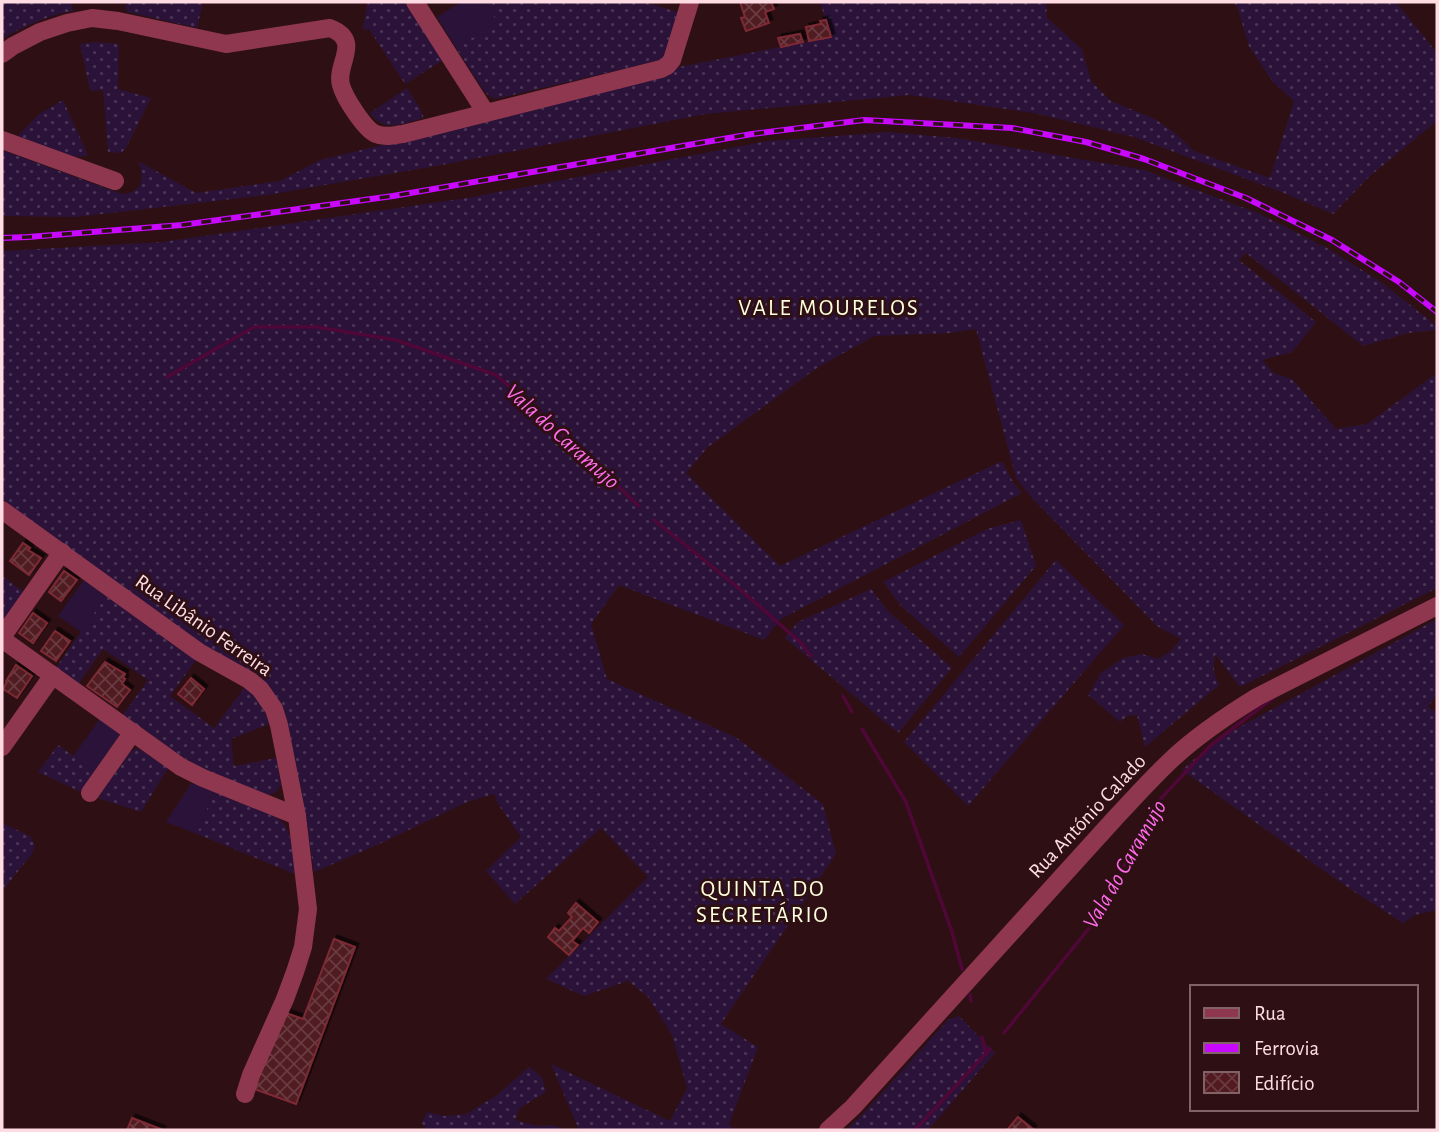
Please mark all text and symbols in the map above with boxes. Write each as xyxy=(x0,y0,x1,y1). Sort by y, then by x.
district label: VALE MOURELOS xyxy=(738,297,920,320)
water label: Vala do Caramujo xyxy=(501,380,623,494)
street label: Rua Libânio Ferreira xyxy=(132,570,276,681)
street label: Rua António Calado xyxy=(1025,750,1150,882)
water label: Vala do Caramujo xyxy=(1079,797,1171,933)
district label: QUINTA DO SECRETÁRIO xyxy=(696,878,830,927)
legend xyxy=(1190,985,1418,1111)
text: Rua xyxy=(1254,1003,1286,1024)
text: Ferrovia xyxy=(1254,1038,1320,1059)
text: Edifício xyxy=(1254,1073,1314,1094)

